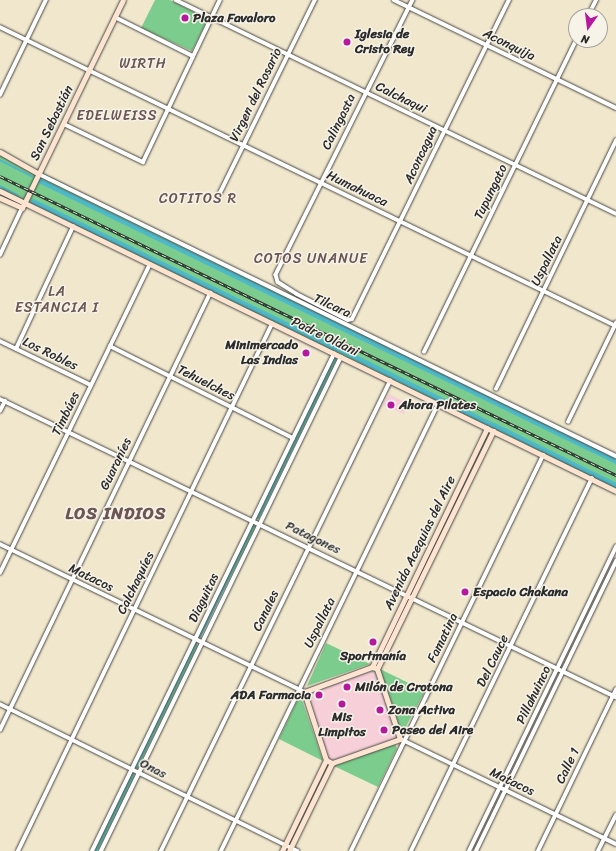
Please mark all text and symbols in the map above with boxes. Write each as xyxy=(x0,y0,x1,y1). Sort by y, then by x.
north arrow xyxy=(568,8,608,48)
place label: Plaza Favaloro xyxy=(193,10,275,26)
marker: Plaza Favaloro xyxy=(180,13,190,23)
street label: Aconquija xyxy=(480,26,538,64)
place label: Iglesia de Cristo Rey xyxy=(355,27,415,58)
text: N xyxy=(579,29,591,49)
marker: Iglesia de Cristo Rey xyxy=(342,37,352,47)
street label: Virgen del Rosario xyxy=(226,45,286,145)
district label: WIRTH xyxy=(120,56,166,72)
street label: Calchaqui xyxy=(373,79,429,117)
street label: San Sebastián xyxy=(27,83,77,163)
street label: Calingasta xyxy=(319,92,359,152)
district label: EDELWEISS xyxy=(76,108,158,124)
street label: Aconcagua xyxy=(401,124,441,186)
street label: Tupungato xyxy=(471,162,511,222)
street label: Humahuaca xyxy=(324,168,390,210)
district label: COTITOS R xyxy=(160,191,236,207)
street label: Uspallata xyxy=(528,233,566,289)
district label: COTOS UNANUE xyxy=(255,251,367,267)
district label: LA ESTANCIA I xyxy=(16,284,98,316)
street label: Tilcara xyxy=(311,291,353,321)
street label: Padre Oldani xyxy=(289,314,361,360)
street label: Los Robles xyxy=(20,334,80,374)
place label: Minimercado Las Indias xyxy=(225,338,298,369)
marker: Minimercado Las Indias xyxy=(301,348,311,358)
street label: Tehuelches xyxy=(175,362,237,404)
street label: Timbúes xyxy=(49,390,83,438)
place label: Ahora Pilates xyxy=(399,397,475,413)
marker: Ahora Pilates xyxy=(386,400,396,410)
street label: Guaraníes xyxy=(97,435,135,493)
street label: Avenida Acequias del Aire xyxy=(381,473,459,613)
district label: LOS INDIOS xyxy=(67,504,165,524)
street label: Patagones xyxy=(283,518,343,558)
street label: Calchaquíes xyxy=(114,549,158,617)
street label: Matacos xyxy=(66,561,116,595)
street label: Diaguitas xyxy=(185,571,223,625)
place label: Espacio Chakana xyxy=(473,584,568,600)
marker: Espacio Chakana xyxy=(460,587,470,597)
street label: Canales xyxy=(249,588,283,634)
street label: Uspallata xyxy=(301,595,339,651)
street label: Famatina xyxy=(424,611,462,665)
street label: Del Cauce xyxy=(474,632,512,690)
marker: Sportmanía xyxy=(368,637,378,647)
place label: Sportmanía xyxy=(340,648,406,664)
street label: Pillahuinco xyxy=(513,663,555,727)
place label: Milón de Crotona xyxy=(355,679,453,695)
marker: Milón de Crotona xyxy=(342,682,352,692)
place label: ADA Farmacia xyxy=(231,687,311,703)
marker: ADA Farmacia xyxy=(314,690,324,700)
marker: Mis Limpitos xyxy=(337,699,347,709)
place label: Zona Activa xyxy=(388,702,455,718)
marker: Zona Activa xyxy=(375,705,385,715)
place label: Mis Limpitos xyxy=(318,710,366,741)
place label: Paseo del Aire xyxy=(392,722,474,738)
marker: Paseo del Aire xyxy=(379,725,389,735)
street label: Calle 1 xyxy=(553,746,583,786)
street label: Onas xyxy=(137,756,169,782)
street label: Matacos xyxy=(487,765,537,799)

